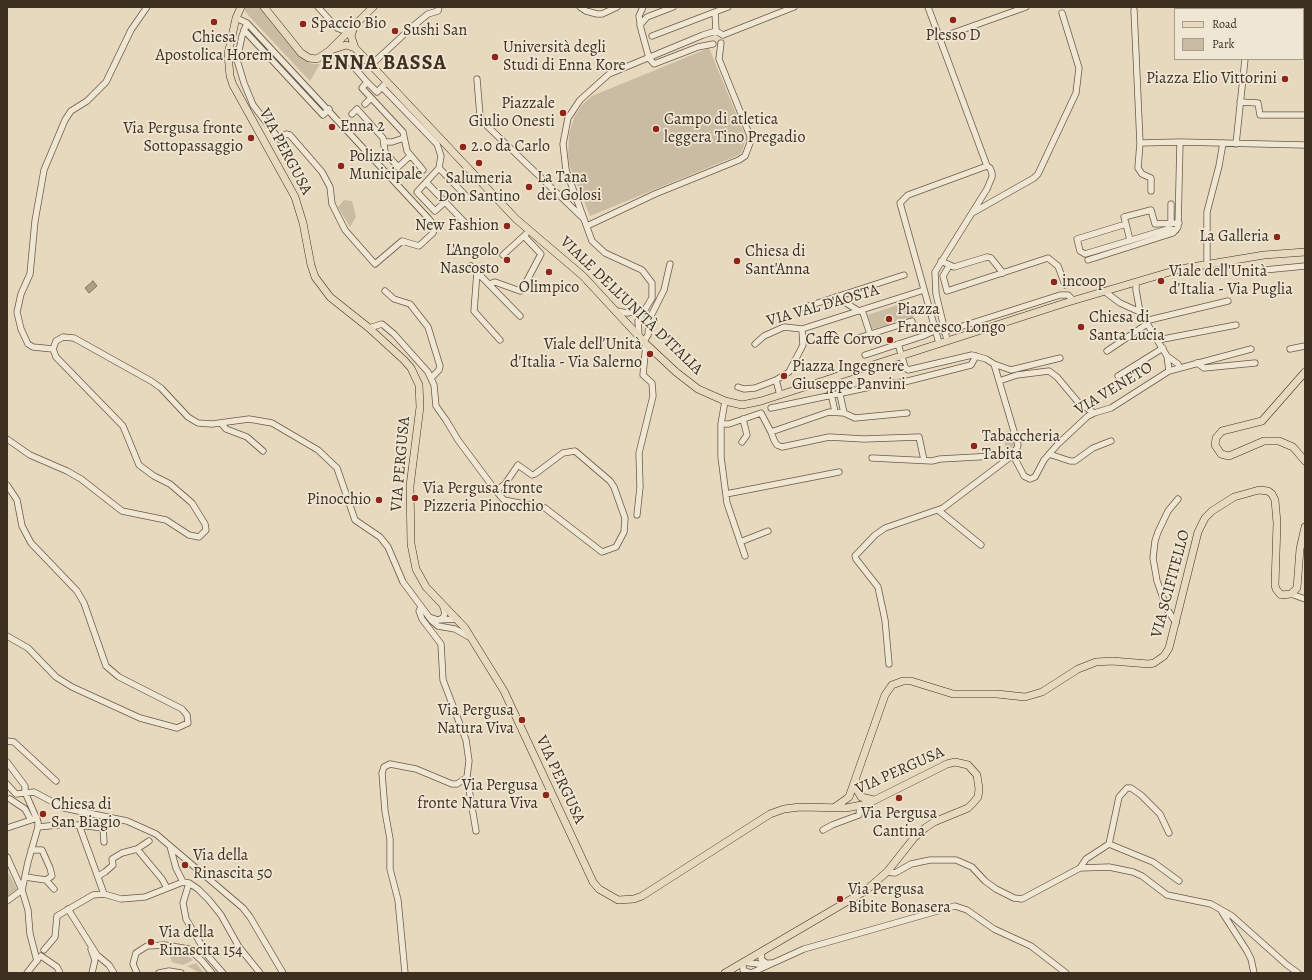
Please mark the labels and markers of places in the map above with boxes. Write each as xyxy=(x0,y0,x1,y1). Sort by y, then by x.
place label: Spaccio Bio xyxy=(311,14,386,34)
marker: Plesso D xyxy=(948,15,958,25)
marker: Chiesa Apostolica Horem xyxy=(209,17,219,27)
marker: Spaccio Bio xyxy=(298,19,308,29)
place label: Sushi San xyxy=(403,21,467,41)
marker: Sushi San xyxy=(390,26,400,36)
place label: Plesso D xyxy=(925,26,981,46)
place label: Chiesa Apostolica Horem xyxy=(156,28,272,66)
place label: Università degli Studi di Enna Kore xyxy=(503,38,626,76)
marker: Università degli Studi di Enna Kore xyxy=(490,52,500,62)
place label: Piazza Elio Vittorini xyxy=(1146,69,1277,89)
marker: Piazza Elio Vittorini xyxy=(1280,74,1290,84)
place label: Piazzale Giulio Onesti xyxy=(469,94,555,132)
marker: Piazzale Giulio Onesti xyxy=(558,108,568,118)
place label: Campo di atletica leggera Tino Pregadio xyxy=(664,110,805,148)
place label: Enna 2 xyxy=(340,117,385,137)
place label: Via Pergusa fronte Sottopassaggio xyxy=(123,119,243,157)
marker: Enna 2 xyxy=(327,122,337,132)
marker: Campo di atletica leggera Tino Pregadio xyxy=(651,124,661,134)
marker: Via Pergusa fronte Sottopassaggio xyxy=(246,133,256,143)
place label: 2.0 da Carlo xyxy=(471,137,550,157)
marker: 2.0 da Carlo xyxy=(458,142,468,152)
place label: Polizia Municipale xyxy=(349,147,422,185)
marker: Salumeria Don Santino xyxy=(474,158,484,168)
marker: Polizia Municipale xyxy=(336,161,346,171)
place label: La Tana dei Golosi xyxy=(537,168,602,206)
place label: Salumeria Don Santino xyxy=(438,169,520,207)
marker: La Tana dei Golosi xyxy=(524,182,534,192)
place label: New Fashion xyxy=(415,216,499,236)
marker: New Fashion xyxy=(502,221,512,231)
place label: La Galleria xyxy=(1199,227,1269,247)
marker: La Galleria xyxy=(1272,232,1282,242)
place label: L'Angolo Nascosto xyxy=(440,241,499,279)
place label: Chiesa di Sant'Anna xyxy=(745,242,810,280)
marker: L'Angolo Nascosto xyxy=(502,255,512,265)
marker: Chiesa di Sant'Anna xyxy=(732,256,742,266)
place label: Viale dell'Unità d'Italia - Via Puglia xyxy=(1169,262,1293,300)
marker: Olimpico xyxy=(544,267,554,277)
place label: incoop xyxy=(1062,272,1106,292)
marker: Viale dell'Unità d'Italia - Via Puglia xyxy=(1156,276,1166,286)
marker: incoop xyxy=(1049,277,1059,287)
place label: Olimpico xyxy=(519,278,579,298)
place label: Piazza Francesco Longo xyxy=(897,300,1006,338)
place label: Chiesa di Santa Lucia xyxy=(1089,308,1165,346)
marker: Piazza Francesco Longo xyxy=(884,314,894,324)
marker: Chiesa di Santa Lucia xyxy=(1076,322,1086,332)
place label: Caffè Corvo xyxy=(806,330,882,350)
place label: Viale dell'Unità d'Italia - Via Salerno xyxy=(510,335,642,373)
marker: Caffè Corvo xyxy=(885,335,895,345)
marker: Viale dell'Unità d'Italia - Via Salerno xyxy=(645,349,655,359)
place label: Piazza Ingegnere Giuseppe Panvini xyxy=(792,357,906,395)
marker: Piazza Ingegnere Giuseppe Panvini xyxy=(779,371,789,381)
place label: Tabaccheria Tabita xyxy=(982,427,1060,465)
marker: Tabaccheria Tabita xyxy=(969,441,979,451)
place label: Via Pergusa fronte Pizzeria Pinocchio xyxy=(423,479,544,517)
place label: Pinocchio xyxy=(307,490,371,510)
marker: Via Pergusa fronte Pizzeria Pinocchio xyxy=(410,493,420,503)
marker: Pinocchio xyxy=(374,495,384,505)
place label: Via Pergusa Natura Viva xyxy=(437,701,514,739)
marker: Via Pergusa Natura Viva xyxy=(517,715,527,725)
place label: Via Pergusa fronte Natura Viva xyxy=(417,776,538,814)
marker: Via Pergusa fronte Natura Viva xyxy=(541,790,551,800)
marker: Via Pergusa Cantina xyxy=(894,793,904,803)
place label: Chiesa di San Biagio xyxy=(51,795,120,833)
place label: Via Pergusa Cantina xyxy=(861,804,937,842)
marker: Chiesa di San Biagio xyxy=(38,809,48,819)
place label: Via della Rinascita 50 xyxy=(193,846,272,884)
marker: Via della Rinascita 50 xyxy=(180,860,190,870)
place label: Via Pergusa Bibite Bonasera xyxy=(848,880,951,918)
marker: Via Pergusa Bibite Bonasera xyxy=(835,894,845,904)
place label: Via della Rinascita 154 xyxy=(159,923,243,961)
marker: Via della Rinascita 154 xyxy=(146,937,156,947)

